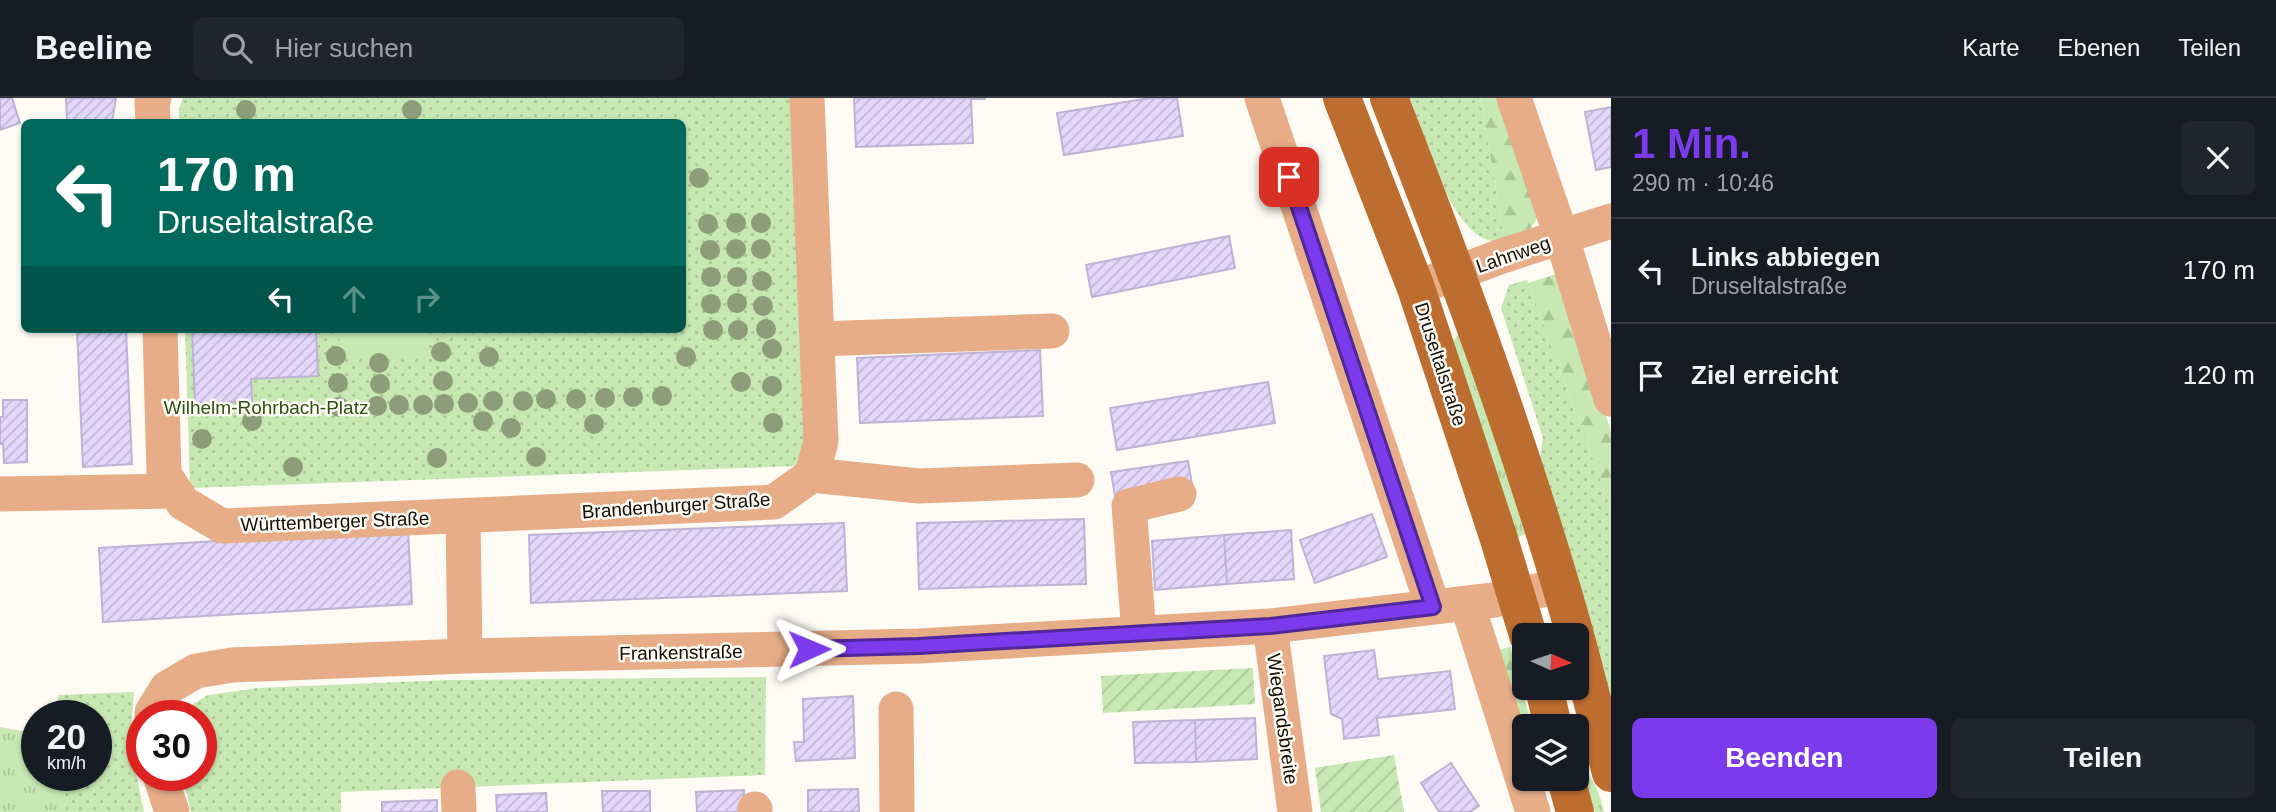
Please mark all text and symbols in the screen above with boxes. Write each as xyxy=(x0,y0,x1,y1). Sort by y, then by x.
search box xyxy=(194,17,684,80)
text: Beeline xyxy=(35,29,152,66)
icon: search xyxy=(218,29,256,67)
text: Hier suchen xyxy=(274,33,413,63)
text: Karte xyxy=(1962,34,2020,61)
text: Ebenen xyxy=(2058,34,2140,61)
text: Teilen xyxy=(2178,34,2241,61)
text: 1 Min. xyxy=(1632,120,1751,167)
button: close xyxy=(2181,121,2255,195)
icon: left xyxy=(42,147,133,238)
text: 170 m xyxy=(157,147,296,201)
pin xyxy=(1259,147,1319,207)
icon: arrive xyxy=(1270,158,1308,196)
text: 290 m · 10:46 xyxy=(1632,170,1774,196)
text: Druseltalstraße xyxy=(157,204,374,240)
street label: Lahnweg xyxy=(1473,232,1553,277)
text: Links abbiegen xyxy=(1691,242,1880,272)
icon: left xyxy=(1632,252,1670,290)
text: 170 m xyxy=(2183,255,2255,285)
text: Druseltalstraße xyxy=(1691,273,1847,299)
icon: left xyxy=(262,280,300,318)
icon: ahead xyxy=(335,280,373,318)
icon: right xyxy=(408,280,446,318)
street label: Druseltalstraße xyxy=(1411,300,1470,429)
icon: arrive xyxy=(1632,357,1670,395)
text: Ziel erreicht xyxy=(1691,360,1838,390)
text: 120 m xyxy=(2183,360,2255,390)
park label: Wilhelm-Rohrbach-Platz xyxy=(164,397,368,418)
street label: Brandenburger Straße xyxy=(581,488,771,523)
street label: Württemberger Straße xyxy=(240,508,430,535)
position arrow xyxy=(772,612,846,686)
north arrow xyxy=(1512,623,1589,700)
map controls xyxy=(1512,623,1589,791)
street label: Frankenstraße xyxy=(619,641,743,664)
street label: Wiegandsbreite xyxy=(1263,652,1302,786)
speed limit sign: 30 xyxy=(126,700,217,791)
button: layers xyxy=(1512,714,1589,791)
text: 20 xyxy=(47,717,86,756)
button: Beenden xyxy=(1632,718,1937,798)
button: Teilen xyxy=(1951,718,2255,798)
text: km/h xyxy=(47,753,86,773)

